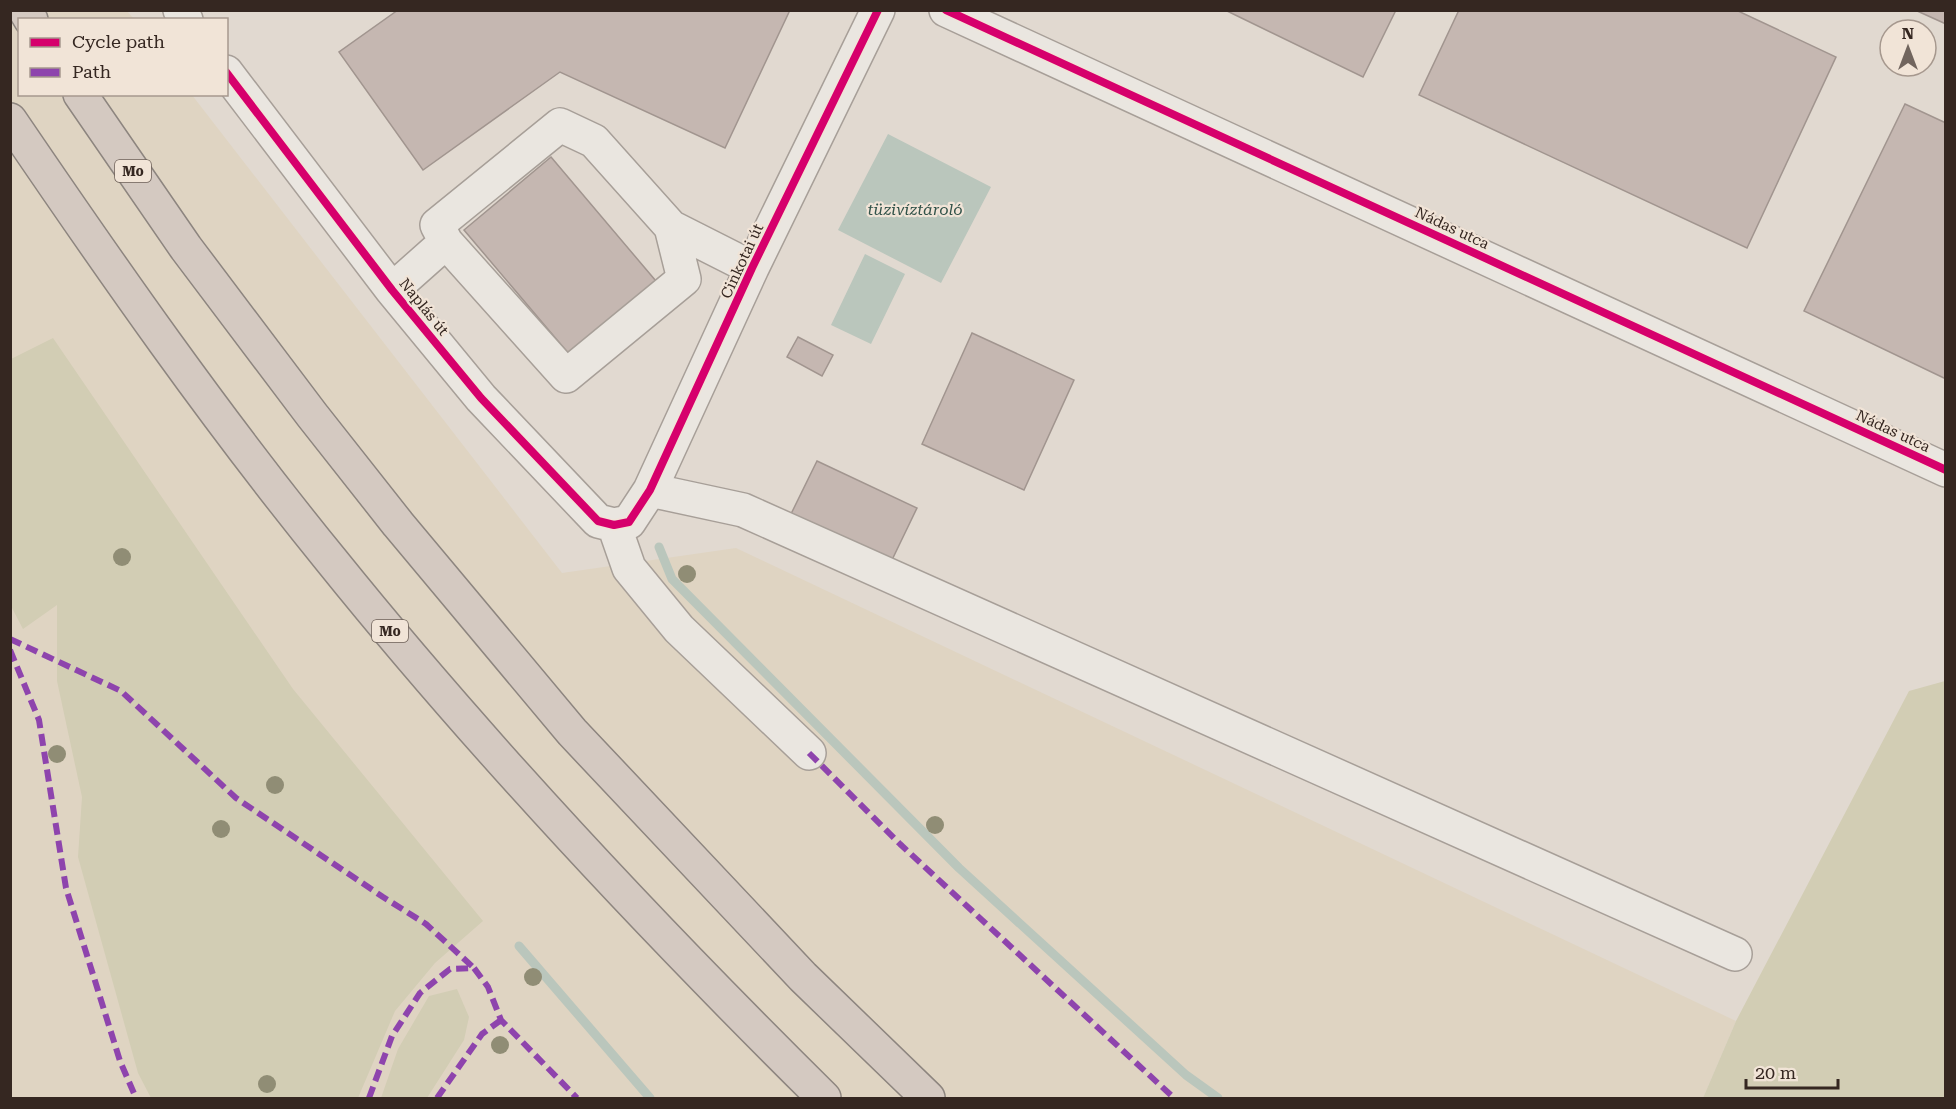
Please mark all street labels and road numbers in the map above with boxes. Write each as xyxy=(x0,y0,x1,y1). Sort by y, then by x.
road number: M0 xyxy=(115,160,151,182)
street label: Nádas utca xyxy=(1412,203,1492,253)
street label: Cinkotai út xyxy=(717,220,767,301)
street label: Naplás út xyxy=(395,275,453,340)
street label: Nádas utca xyxy=(1853,406,1933,456)
road number: M0 xyxy=(372,620,408,642)

